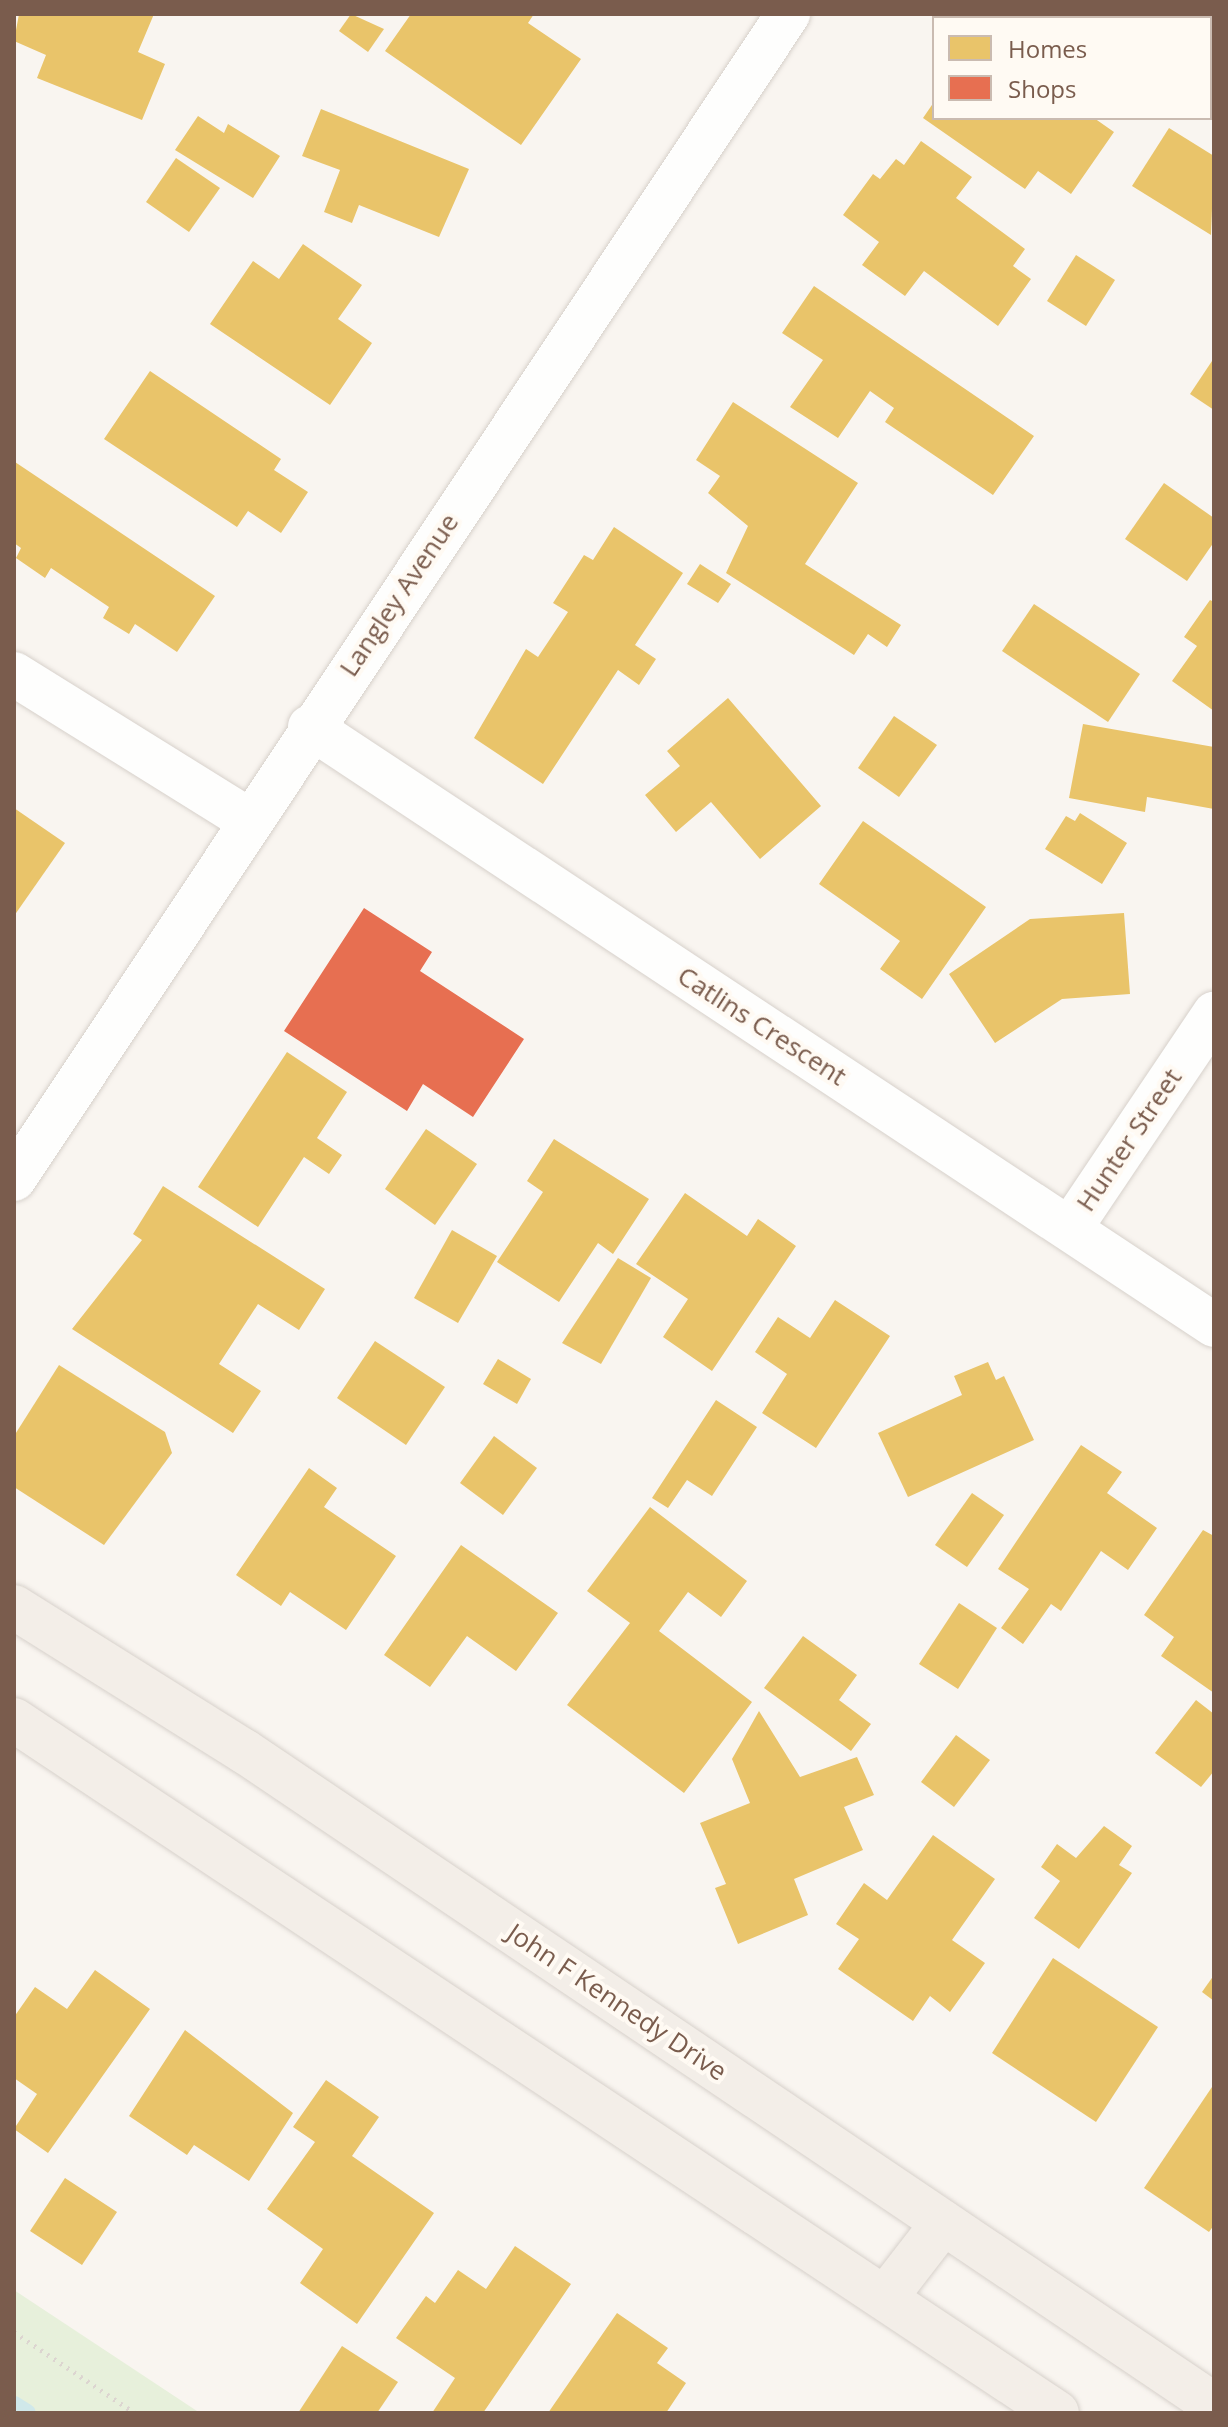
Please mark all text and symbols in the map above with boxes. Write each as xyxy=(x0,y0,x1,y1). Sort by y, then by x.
legend xyxy=(932,16,1212,120)
text: Homes xyxy=(1008,32,1087,65)
text: Shops xyxy=(1008,72,1076,105)
street label: Langley Avenue xyxy=(333,508,465,682)
street label: Catlins Crescent xyxy=(672,960,852,1092)
street label: Hunter Street xyxy=(1070,1063,1188,1217)
street label: John F Kennedy Drive xyxy=(501,1917,733,2087)

